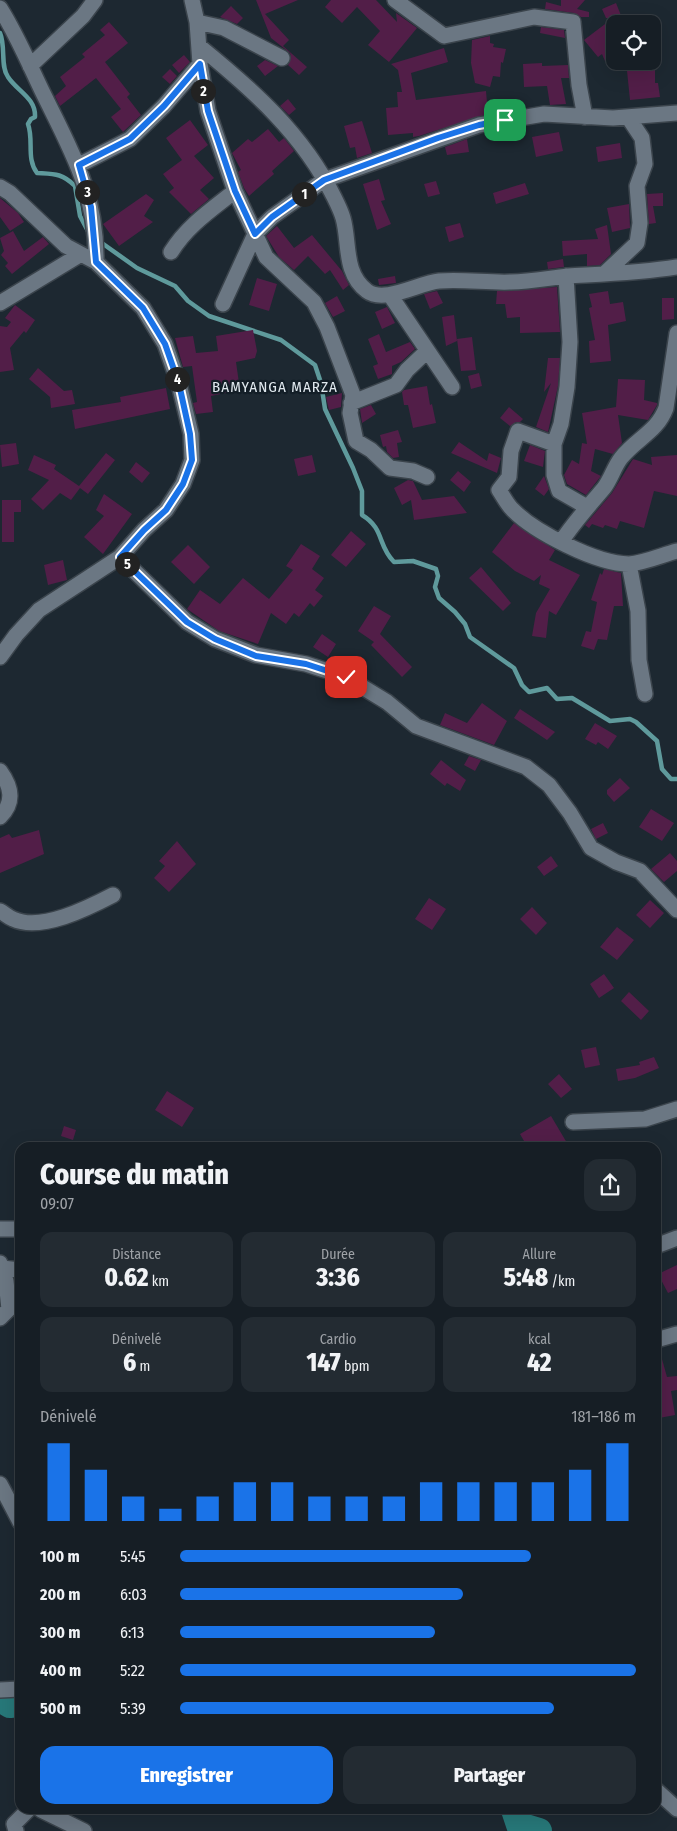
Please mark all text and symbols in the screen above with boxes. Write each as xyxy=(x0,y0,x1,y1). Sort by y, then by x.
map controls xyxy=(606,15,661,70)
button: locate xyxy=(606,15,661,70)
pin: 2 xyxy=(190,78,216,104)
text: 2 xyxy=(200,83,207,100)
pin xyxy=(484,99,526,141)
icon: arrive xyxy=(491,106,519,134)
pin: 3 xyxy=(74,180,100,204)
pin: 1 xyxy=(292,182,316,206)
text: 3 xyxy=(84,184,91,201)
text: 1 xyxy=(302,186,307,203)
pin: 4 xyxy=(164,366,190,392)
text: 4 xyxy=(174,371,181,388)
district label: BAMYANGA MARZA xyxy=(212,378,338,396)
pin: 5 xyxy=(114,552,140,576)
text: 5 xyxy=(124,556,131,573)
pin xyxy=(325,656,367,698)
icon: check xyxy=(332,663,360,691)
text: Course du matin xyxy=(40,1158,229,1191)
button: share xyxy=(584,1159,636,1211)
text: 09:07 xyxy=(40,1194,74,1213)
text: Distance xyxy=(112,1246,161,1263)
text: Durée xyxy=(321,1246,355,1263)
text: Allure xyxy=(523,1246,556,1263)
text: 0.62 xyxy=(104,1263,148,1293)
text: 3:36 xyxy=(316,1263,360,1293)
text: 5:48 xyxy=(503,1263,548,1293)
text: km xyxy=(148,1273,169,1290)
text: /km xyxy=(548,1273,575,1290)
text: Dénivelé xyxy=(112,1331,161,1348)
text: Cardio xyxy=(320,1331,356,1348)
text: kcal xyxy=(528,1331,551,1348)
text: 6 xyxy=(123,1348,136,1378)
text: 147 xyxy=(306,1348,341,1378)
text: 42 xyxy=(527,1348,552,1378)
text: m xyxy=(136,1358,150,1375)
text: bpm xyxy=(341,1358,370,1375)
text: Dénivelé xyxy=(40,1407,97,1426)
text: 181–186 m xyxy=(571,1407,636,1426)
text: 100 m xyxy=(40,1547,80,1566)
text: 5:45 xyxy=(120,1547,146,1566)
text: 200 m xyxy=(40,1585,80,1604)
text: 6:03 xyxy=(120,1585,147,1604)
text: 300 m xyxy=(40,1623,81,1642)
text: 6:13 xyxy=(120,1623,144,1642)
text: 400 m xyxy=(40,1661,81,1680)
text: 5:22 xyxy=(120,1661,145,1680)
text: 500 m xyxy=(40,1699,81,1718)
text: 5:39 xyxy=(120,1699,146,1718)
button: Enregistrer xyxy=(40,1746,333,1804)
button: Partager xyxy=(343,1746,636,1804)

